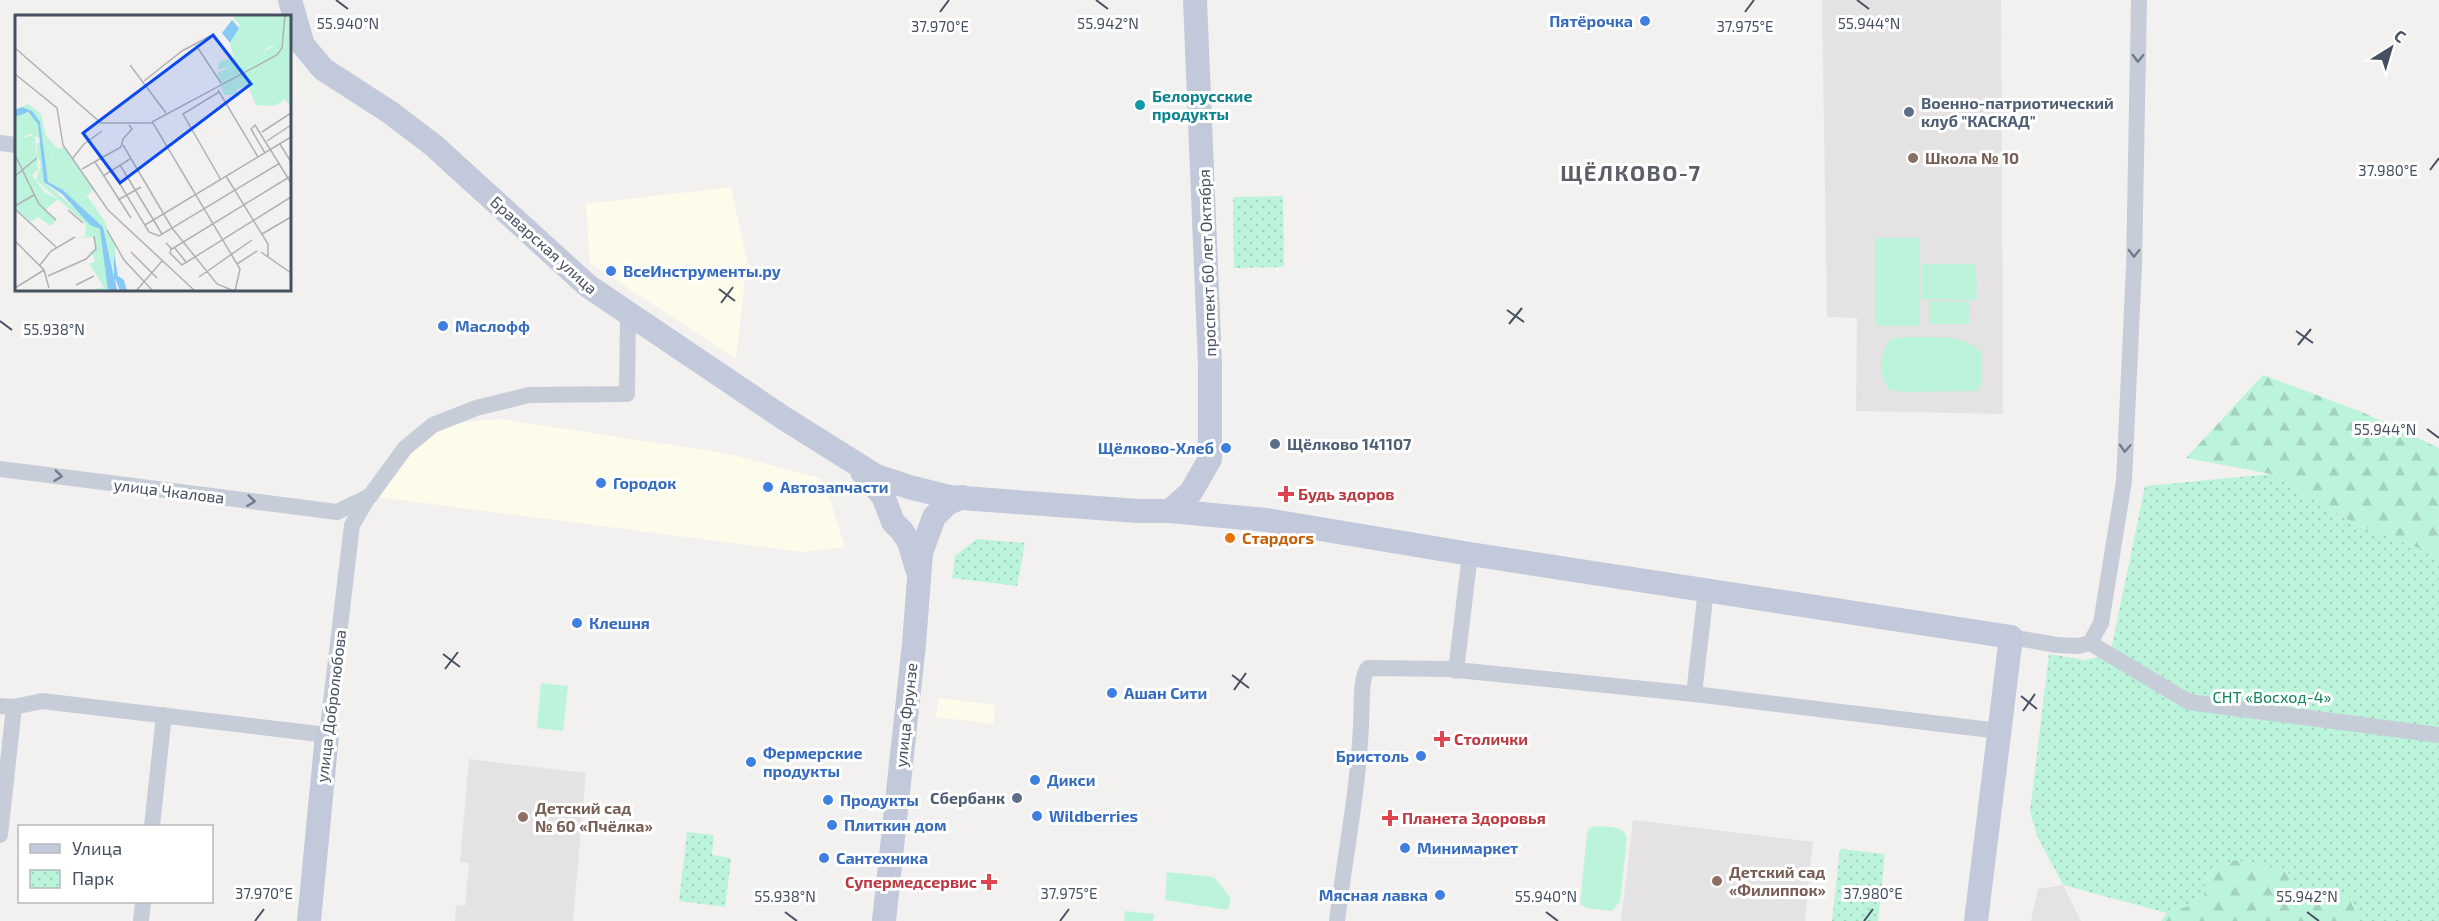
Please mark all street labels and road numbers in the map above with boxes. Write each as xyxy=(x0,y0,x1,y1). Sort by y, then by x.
street label: проспект 60 лет Октября xyxy=(1194,169,1219,357)
street label: Браварская улица xyxy=(486,192,602,298)
street label: улица Чкалова xyxy=(112,474,226,508)
street label: улица Добролюбова xyxy=(312,628,350,784)
street label: улица Фрунзе xyxy=(891,662,921,768)

